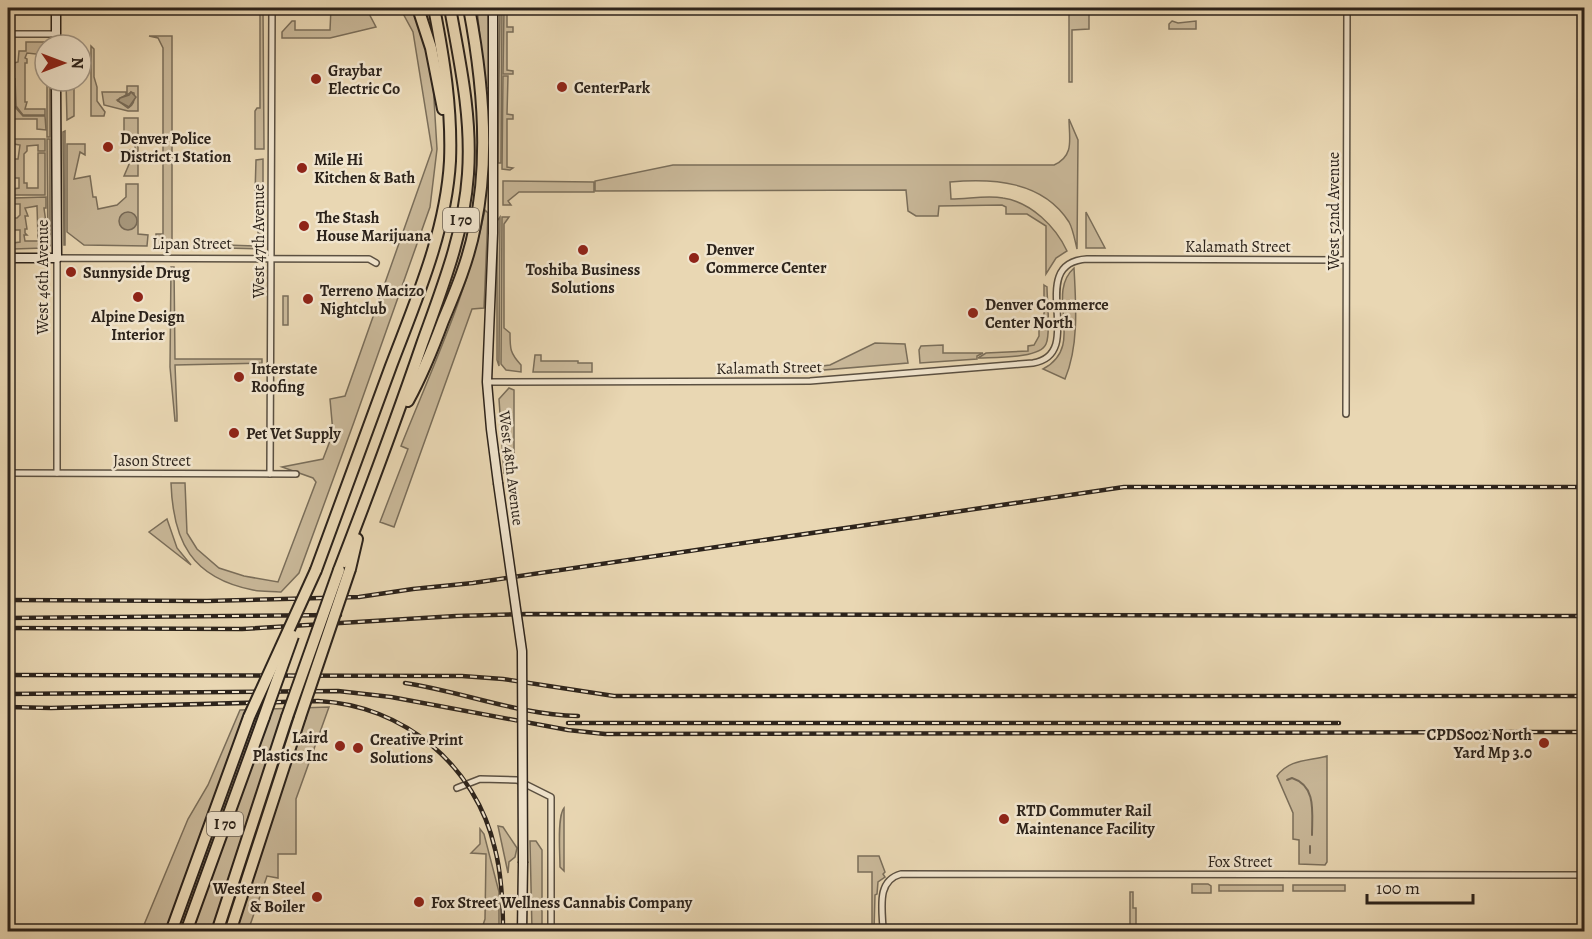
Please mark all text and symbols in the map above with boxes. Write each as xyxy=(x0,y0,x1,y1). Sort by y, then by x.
north arrow xyxy=(33,33,93,93)
text: N xyxy=(66,57,88,69)
place label: Graybar Electric Co xyxy=(328,60,400,100)
marker: Graybar Electric Co xyxy=(309,72,323,86)
place label: CenterPark xyxy=(574,77,651,99)
marker: CenterPark xyxy=(555,80,569,94)
place label: Denver Police District 1 Station xyxy=(120,128,231,168)
marker: Denver Police District 1 Station xyxy=(101,140,115,154)
place label: Mile Hi Kitchen & Bath xyxy=(314,149,415,189)
street label: West 52nd Avenue xyxy=(1323,152,1345,271)
marker: Mile Hi Kitchen & Bath xyxy=(295,161,309,175)
street label: West 47th Avenue xyxy=(248,184,270,299)
place label: The Stash House Marijuana xyxy=(316,207,431,247)
road number: I 70 xyxy=(443,208,479,232)
street label: West 46th Avenue xyxy=(32,219,54,336)
marker: The Stash House Marijuana xyxy=(297,219,311,233)
street label: Lipan Street xyxy=(152,233,232,255)
street label: Kalamath Street xyxy=(1185,236,1291,258)
place label: Denver Commerce Center xyxy=(706,239,827,279)
marker: Toshiba Business Solutions xyxy=(576,243,590,257)
marker: Denver Commerce Center xyxy=(687,251,701,265)
place label: Toshiba Business Solutions xyxy=(526,259,640,299)
place label: Sunnyside Drug xyxy=(83,262,191,284)
marker: Sunnyside Drug xyxy=(64,265,78,279)
place label: Terreno Macizo Nightclub xyxy=(320,280,424,320)
marker: Alpine Design Interior xyxy=(131,290,145,304)
marker: Terreno Macizo Nightclub xyxy=(301,292,315,306)
place label: Denver Commerce Center North xyxy=(985,294,1109,334)
place label: Alpine Design Interior xyxy=(90,306,185,346)
marker: Denver Commerce Center North xyxy=(966,306,980,320)
street label: Kalamath Street xyxy=(716,356,822,380)
place label: Interstate Roofing xyxy=(251,358,317,398)
marker: Interstate Roofing xyxy=(232,370,246,384)
street label: West 48th Avenue xyxy=(493,409,529,527)
place label: Pet Vet Supply xyxy=(246,423,341,445)
marker: Pet Vet Supply xyxy=(227,426,241,440)
street label: Jason Street xyxy=(113,450,191,472)
place label: CPDS002 North Yard Mp 3.0 xyxy=(1426,724,1532,764)
place label: Laird Plastics Inc xyxy=(252,727,328,767)
place label: Creative Print Solutions xyxy=(370,729,464,769)
marker: CPDS002 North Yard Mp 3.0 xyxy=(1537,736,1551,750)
marker: Laird Plastics Inc xyxy=(333,739,347,753)
marker: Creative Print Solutions xyxy=(351,741,365,755)
place label: RTD Commuter Rail Maintenance Facility xyxy=(1016,800,1155,840)
road number: I 70 xyxy=(207,812,243,836)
marker: RTD Commuter Rail Maintenance Facility xyxy=(997,812,1011,826)
street label: Fox Street xyxy=(1207,851,1273,873)
scale bar xyxy=(1367,867,1474,905)
text: 100 m xyxy=(1376,876,1420,900)
place label: Western Steel & Boiler xyxy=(212,878,306,918)
marker: Western Steel & Boiler xyxy=(310,890,324,904)
place label: Fox Street Wellness Cannabis Company xyxy=(431,892,693,914)
marker: Fox Street Wellness Cannabis Company xyxy=(412,895,426,909)

